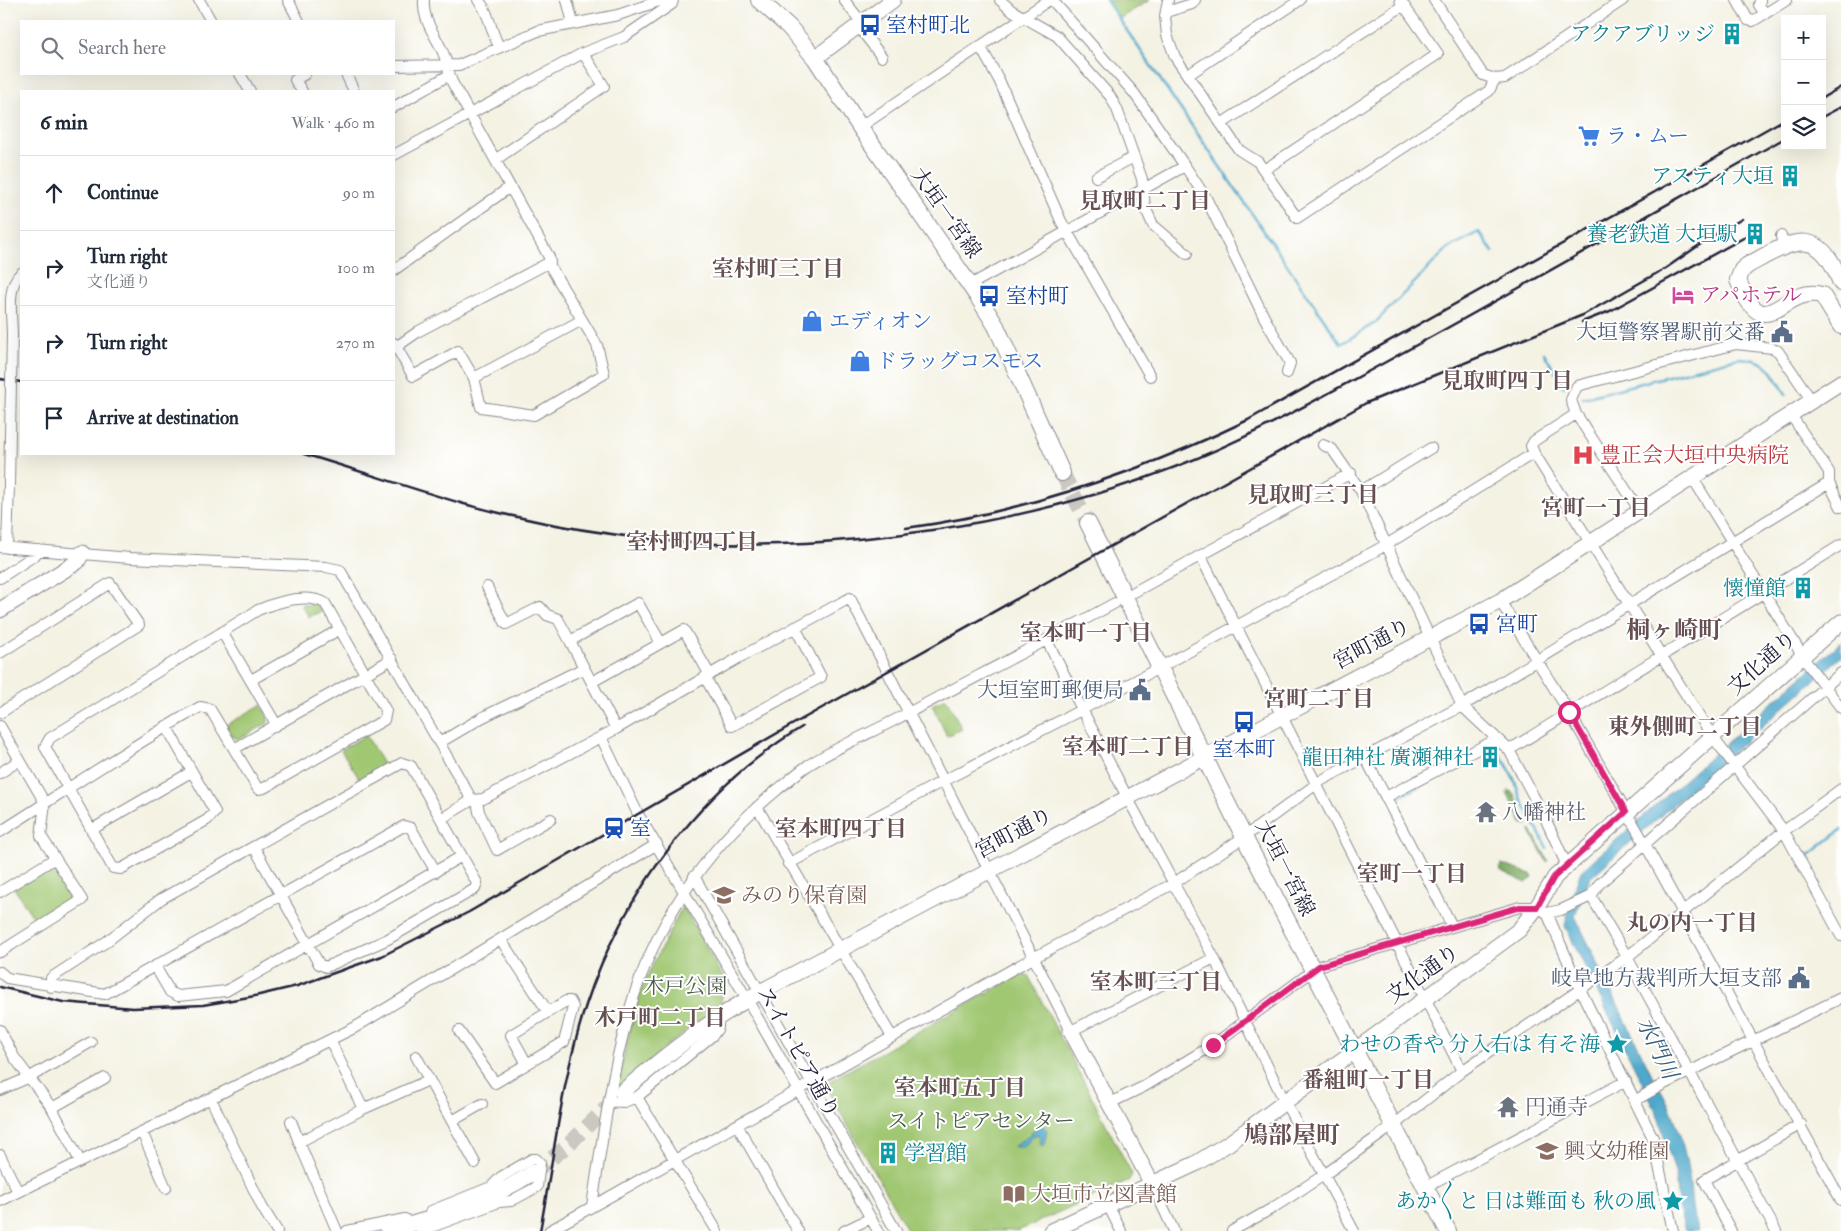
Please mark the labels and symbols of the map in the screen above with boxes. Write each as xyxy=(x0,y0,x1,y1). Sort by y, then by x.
bus stop icon: 室村町北 xyxy=(857,12,883,38)
place label: 室村町北 xyxy=(886,12,970,39)
place label: アクアブリッジ xyxy=(1570,21,1715,48)
building icon: アクアブリッジ xyxy=(1719,21,1745,47)
supermarket icon: ラ・ムー xyxy=(1576,123,1602,149)
place label: ラ・ムー xyxy=(1606,123,1689,150)
street label: 大垣一宮線 xyxy=(905,162,987,264)
place label: アスティ大垣 xyxy=(1651,163,1774,190)
building icon: アスティ大垣 xyxy=(1777,163,1803,189)
district label: 見取町二丁目 xyxy=(1079,187,1211,215)
place label: 養老鉄道 大垣駅 xyxy=(1587,221,1738,248)
building icon: 養老鉄道 大垣駅 xyxy=(1742,221,1768,247)
district label: 室村町三丁目 xyxy=(712,255,844,283)
hotel icon: アパホテル xyxy=(1670,282,1696,308)
place label: アパホテル xyxy=(1700,282,1802,309)
bus stop icon: 室村町 xyxy=(976,283,1002,309)
place label: 室村町 xyxy=(1006,283,1069,310)
shop icon: エディオン xyxy=(799,308,825,334)
place label: エディオン xyxy=(829,308,932,335)
place label: 大垣警察署駅前交番 xyxy=(1576,319,1765,346)
public building icon: 大垣警察署駅前交番 xyxy=(1769,319,1795,345)
shop icon: ドラッグコスモス xyxy=(847,348,873,374)
place label: ドラッグコスモス xyxy=(876,348,1043,375)
district label: 見取町四丁目 xyxy=(1441,367,1573,395)
hospital icon: 豊正会大垣中央病院 xyxy=(1570,442,1596,468)
place label: 豊正会大垣中央病院 xyxy=(1600,442,1789,469)
district label: 見取町三丁目 xyxy=(1247,481,1379,509)
district label: 宮町一丁目 xyxy=(1541,494,1651,522)
district label: 室村町四丁目 xyxy=(626,528,758,556)
place label: 懐憧館 xyxy=(1723,575,1786,602)
building icon: 懐憧館 xyxy=(1790,575,1816,601)
bus stop icon: 宮町 xyxy=(1466,611,1492,637)
place label: 宮町 xyxy=(1496,611,1538,638)
street label: 宮町通り xyxy=(1329,612,1415,676)
district label: 桐ヶ崎町 xyxy=(1626,615,1722,646)
district label: 室本町一丁目 xyxy=(1020,619,1152,647)
street label: 文化通り xyxy=(1722,625,1802,701)
place label: 大垣室町郵便局 xyxy=(977,677,1124,704)
public building icon: 大垣室町郵便局 xyxy=(1127,677,1153,703)
district label: 宮町二丁目 xyxy=(1264,685,1374,713)
route start xyxy=(1558,701,1581,724)
bus stop icon: 室本町 xyxy=(1231,709,1257,735)
district label: 東外側町二丁目 xyxy=(1608,713,1762,741)
district label: 室本町二丁目 xyxy=(1062,733,1194,761)
place label: 室本町 xyxy=(1213,736,1276,763)
place label: 龍田神社 廣瀬神社 xyxy=(1302,744,1474,771)
building icon: 龍田神社 廣瀬神社 xyxy=(1477,744,1503,770)
temple icon: 八幡神社 xyxy=(1473,799,1499,825)
place label: 八幡神社 xyxy=(1502,799,1586,826)
street label: 宮町通り xyxy=(971,801,1057,865)
station icon: 室 xyxy=(601,815,627,841)
place label: 室 xyxy=(630,815,651,842)
district label: 室本町四丁目 xyxy=(775,815,907,843)
street label: 大垣一宮線 xyxy=(1249,815,1321,921)
district label: 室町一丁目 xyxy=(1357,860,1467,888)
school or university icon: みのり保育園 xyxy=(711,882,737,908)
place label: みのり保育園 xyxy=(741,882,867,909)
district label: 丸の内一丁目 xyxy=(1626,909,1758,937)
street label: 文化通り xyxy=(1381,938,1465,1010)
place label: 岐阜地方裁判所大垣支部 xyxy=(1551,965,1782,992)
public building icon: 岐阜地方裁判所大垣支部 xyxy=(1786,965,1812,991)
district label: 室本町三丁目 xyxy=(1090,968,1222,996)
park label: 木戸公園 xyxy=(643,973,727,1000)
street label: スイトピア通り xyxy=(751,981,845,1123)
district label: 木戸町二丁目 xyxy=(594,1004,726,1032)
water label: 水門川 xyxy=(1630,1012,1685,1086)
place label: わせの香や 分入右は 有そ海 xyxy=(1339,1031,1600,1058)
place icon: わせの香や 分入右は 有そ海 xyxy=(1604,1031,1630,1057)
route end xyxy=(1202,1034,1225,1057)
district label: 番組町一丁目 xyxy=(1302,1066,1434,1094)
district label: 室本町五丁目 xyxy=(894,1074,1026,1102)
temple icon: 円通寺 xyxy=(1495,1094,1521,1120)
place label: 円通寺 xyxy=(1525,1094,1588,1121)
park label: スイトピアセンター xyxy=(887,1108,1075,1135)
district label: 鳩部屋町 xyxy=(1244,1120,1340,1151)
school or university icon: 興文幼稚園 xyxy=(1534,1138,1560,1164)
place label: 興文幼稚園 xyxy=(1564,1138,1669,1165)
building icon: 学習館 xyxy=(875,1140,901,1166)
place label: 学習館 xyxy=(904,1140,967,1167)
place label: あか〱と 日は難面も 秋の風 xyxy=(1395,1180,1656,1220)
library icon: 大垣市立図書館 xyxy=(1001,1181,1027,1207)
place label: 大垣市立図書館 xyxy=(1030,1181,1177,1208)
place icon: あか〱と 日は難面も 秋の風 xyxy=(1660,1188,1686,1214)

